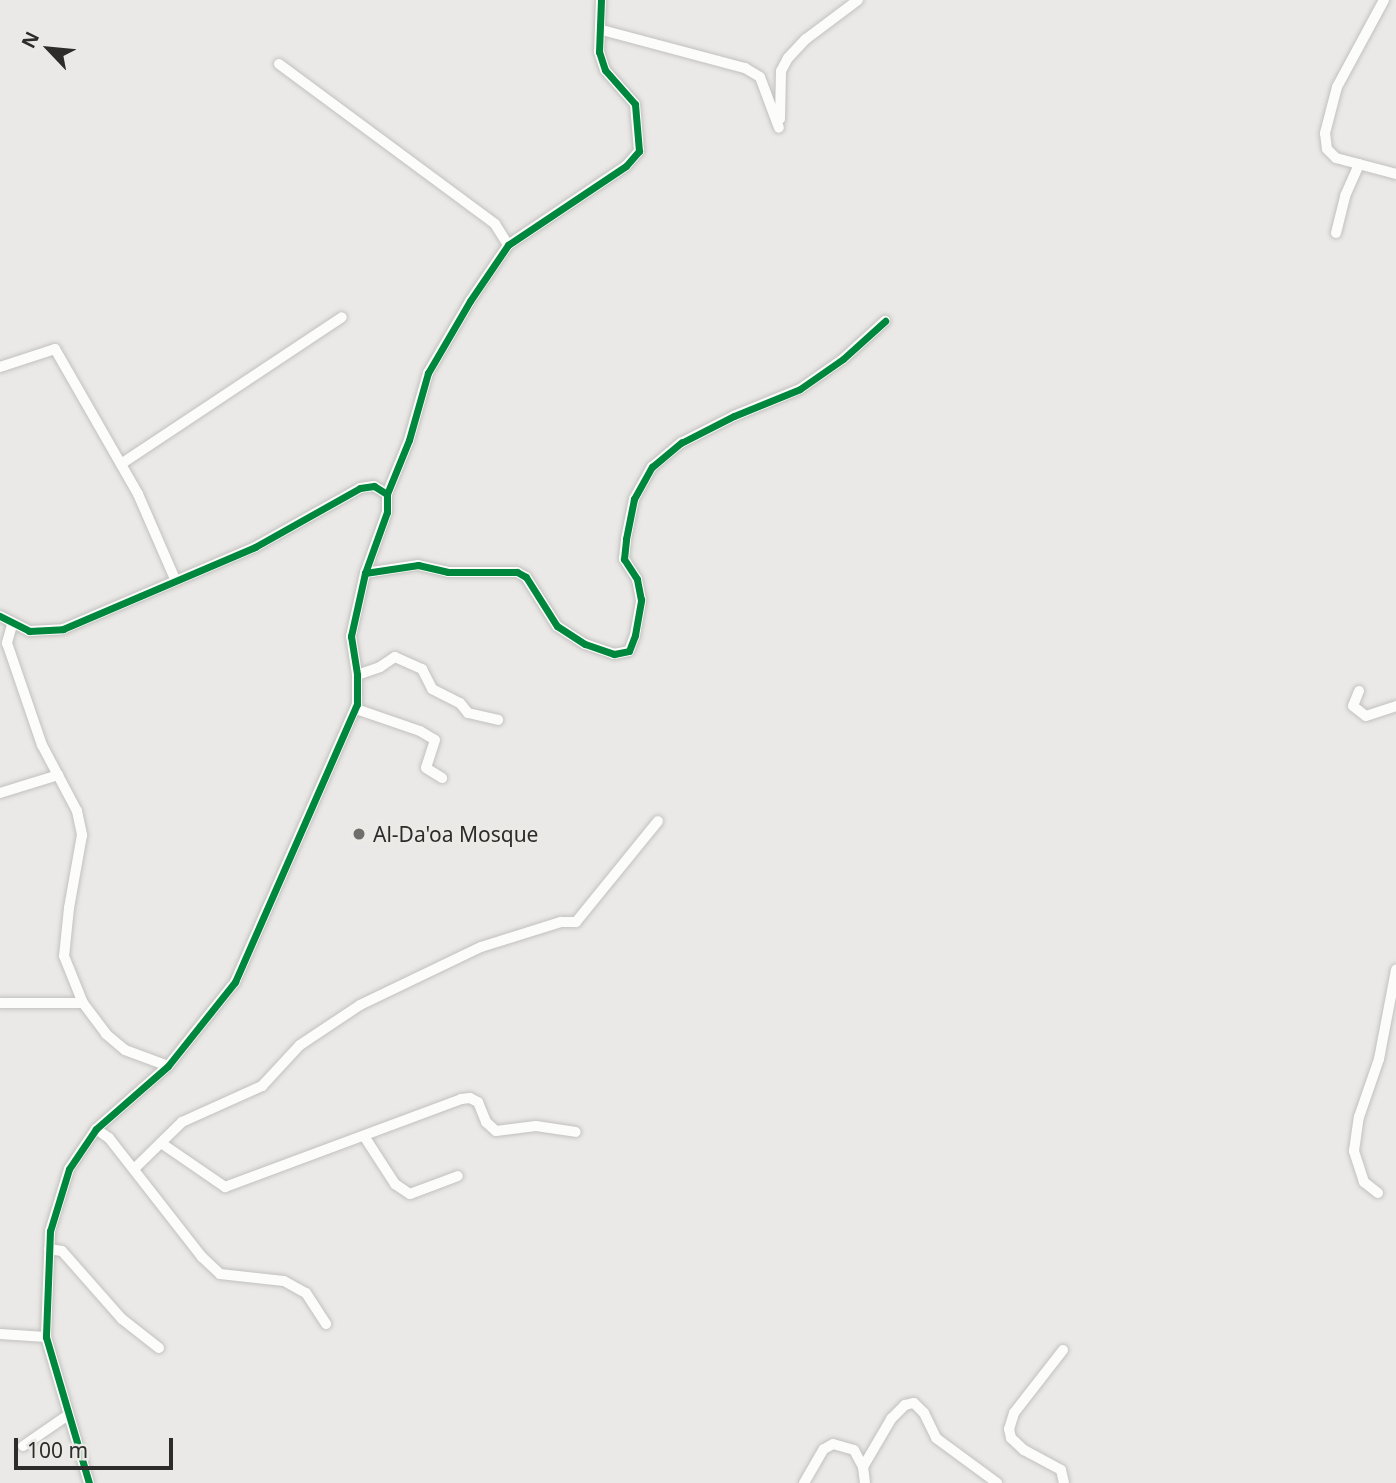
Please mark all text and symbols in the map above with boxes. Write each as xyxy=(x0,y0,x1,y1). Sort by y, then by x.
north arrow xyxy=(14,14,84,84)
text: N xyxy=(15,27,45,52)
place label: Al-Da'oa Mosque xyxy=(373,821,538,847)
marker: Al-Da'oa Mosque xyxy=(351,826,367,842)
scale bar xyxy=(18,1424,177,1468)
text: 100 m xyxy=(27,1436,88,1464)

